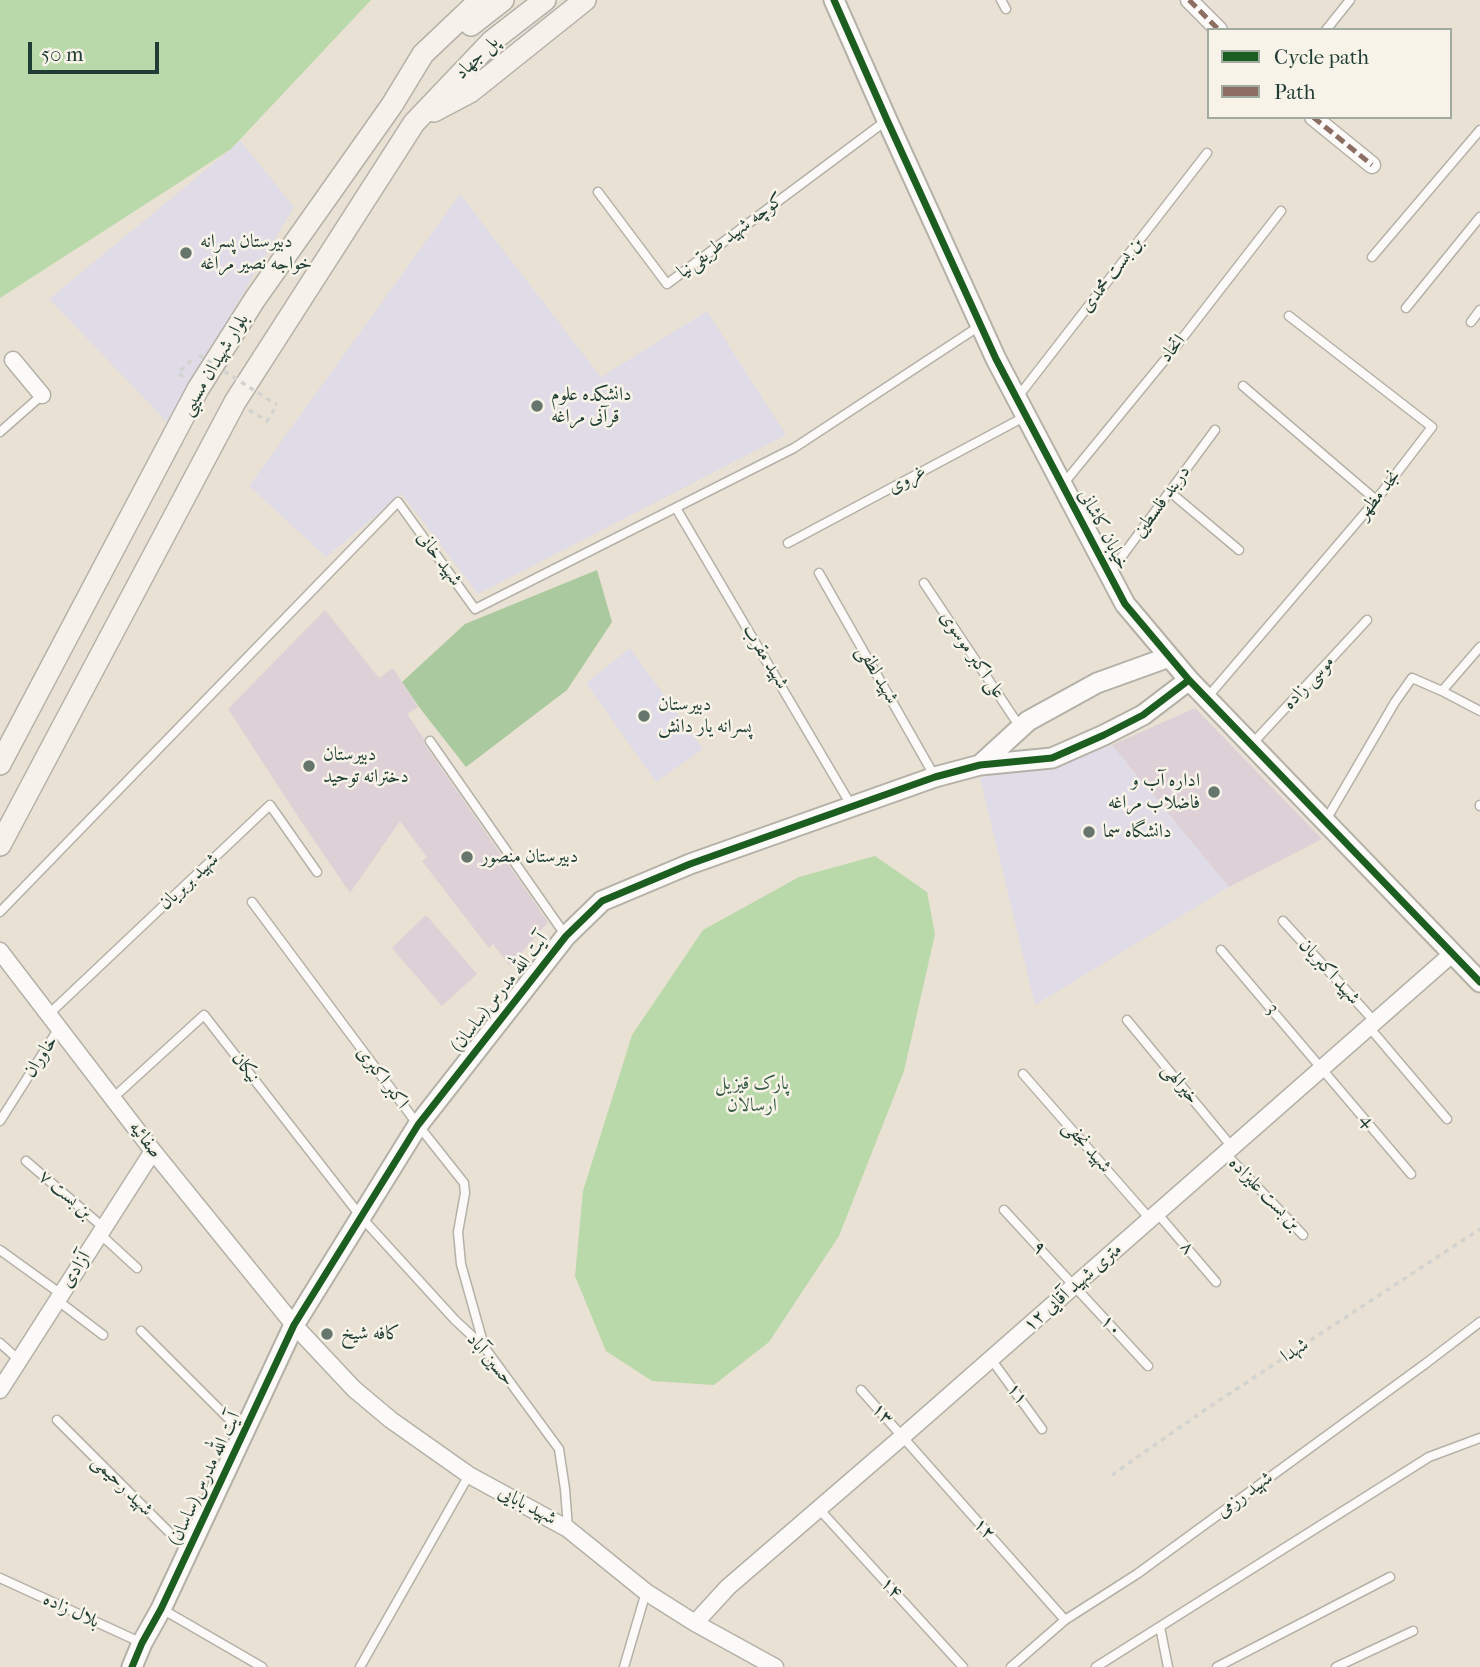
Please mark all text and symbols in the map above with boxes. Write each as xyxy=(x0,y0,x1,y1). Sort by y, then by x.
scale bar xyxy=(32,28,163,72)
legend xyxy=(1207,28,1452,119)
street label: پل جهاد xyxy=(450,31,504,85)
text: 50 m xyxy=(41,42,84,66)
text: Cycle path xyxy=(1274,45,1369,69)
text: Path xyxy=(1274,80,1315,104)
street label: کوچه شهید طریقی‌نیا xyxy=(673,188,789,284)
place label: دبیرستان پسرانه خواجه نصیر مراغه xyxy=(200,231,312,275)
street label: بن بست محمدی xyxy=(1075,233,1149,317)
marker: دبیرستان پسرانه خواجه نصیر مراغه xyxy=(178,245,194,261)
street label: بلوار شهیدان مسیبی xyxy=(176,310,254,420)
street label: اتحاد xyxy=(1155,330,1191,368)
place label: دانشکده علوم قرآنی مراغه xyxy=(551,384,632,428)
marker: دانشکده علوم قرآنی مراغه xyxy=(529,398,545,414)
street label: غروی xyxy=(884,461,930,499)
street label: دربند فلسطین xyxy=(1128,461,1196,543)
street label: نجد مظهر xyxy=(1352,466,1406,524)
street label: خیابان کاشانی xyxy=(1072,486,1134,574)
street label: شهید خانی xyxy=(411,527,467,591)
street label: علی اکبر موسوی xyxy=(934,607,1010,703)
street label: شهید مقرب xyxy=(737,620,793,694)
street label: شهید لطفی xyxy=(851,642,903,708)
street label: موسی زاده xyxy=(1278,651,1340,715)
place label: دبیرستان پسرانه یار دانش xyxy=(658,694,752,738)
marker: دبیرستان پسرانه یار دانش xyxy=(636,708,652,724)
place label: دبیرستان دخترانه توحید xyxy=(323,744,409,788)
marker: دبیرستان دخترانه توحید xyxy=(301,758,317,774)
place label: اداره آب و فاضلاب مراغه xyxy=(1108,770,1200,814)
marker: اداره آب و فاضلاب مراغه xyxy=(1206,784,1222,800)
place label: دانشگاه سما xyxy=(1103,821,1171,843)
marker: دانشگاه سما xyxy=(1081,824,1097,840)
place label: دبیرستان منصور xyxy=(481,846,578,868)
street label: شهید بربریان xyxy=(154,849,224,915)
marker: دبیرستان منصور xyxy=(459,849,475,865)
street label: آیت الله مدرس(ساسان) xyxy=(446,929,554,1057)
street label: شهید اکبریان xyxy=(1293,934,1365,1010)
street label: 3 xyxy=(1261,999,1283,1019)
street label: خاوران xyxy=(19,1031,63,1083)
street label: اکبر اکبری xyxy=(351,1042,413,1114)
street label: نیکان xyxy=(226,1048,264,1088)
street label: خیرالهی xyxy=(1156,1059,1204,1109)
park label: پارک قیزیل ارسالان xyxy=(715,1073,789,1117)
street label: 4 xyxy=(1355,1109,1379,1133)
street label: شهید نجفی xyxy=(1058,1116,1116,1178)
street label: صفائیه xyxy=(123,1117,167,1163)
street label: بن بست علیزاده xyxy=(1223,1152,1305,1236)
street label: بن بست ۷ xyxy=(33,1165,97,1225)
street label: ۹ xyxy=(1027,1236,1051,1260)
street label: ۸ xyxy=(1175,1236,1199,1260)
street label: ۱۲ متری شهید آقایی xyxy=(1019,1239,1127,1337)
street label: آزادی xyxy=(56,1247,96,1293)
street label: ۱۰ xyxy=(1095,1310,1127,1342)
place label: کافه شیخ xyxy=(341,1323,400,1345)
marker: کافه شیخ xyxy=(319,1326,335,1342)
street label: حسین آباد xyxy=(461,1329,519,1391)
street label: شهدا xyxy=(1277,1334,1313,1368)
street label: ۱۱ xyxy=(1001,1378,1033,1410)
street label: ۱۳ xyxy=(866,1398,898,1430)
street label: آیت الله مدرس(ساسان) xyxy=(164,1408,246,1550)
street label: شهید رحیمی xyxy=(87,1451,157,1521)
street label: شهید رزمی xyxy=(1212,1467,1278,1523)
street label: شهید بابایی xyxy=(494,1481,560,1531)
street label: ۱۲ xyxy=(968,1513,1000,1545)
street label: ۱۴ xyxy=(875,1572,907,1604)
street label: بلال زاده xyxy=(39,1588,103,1634)

